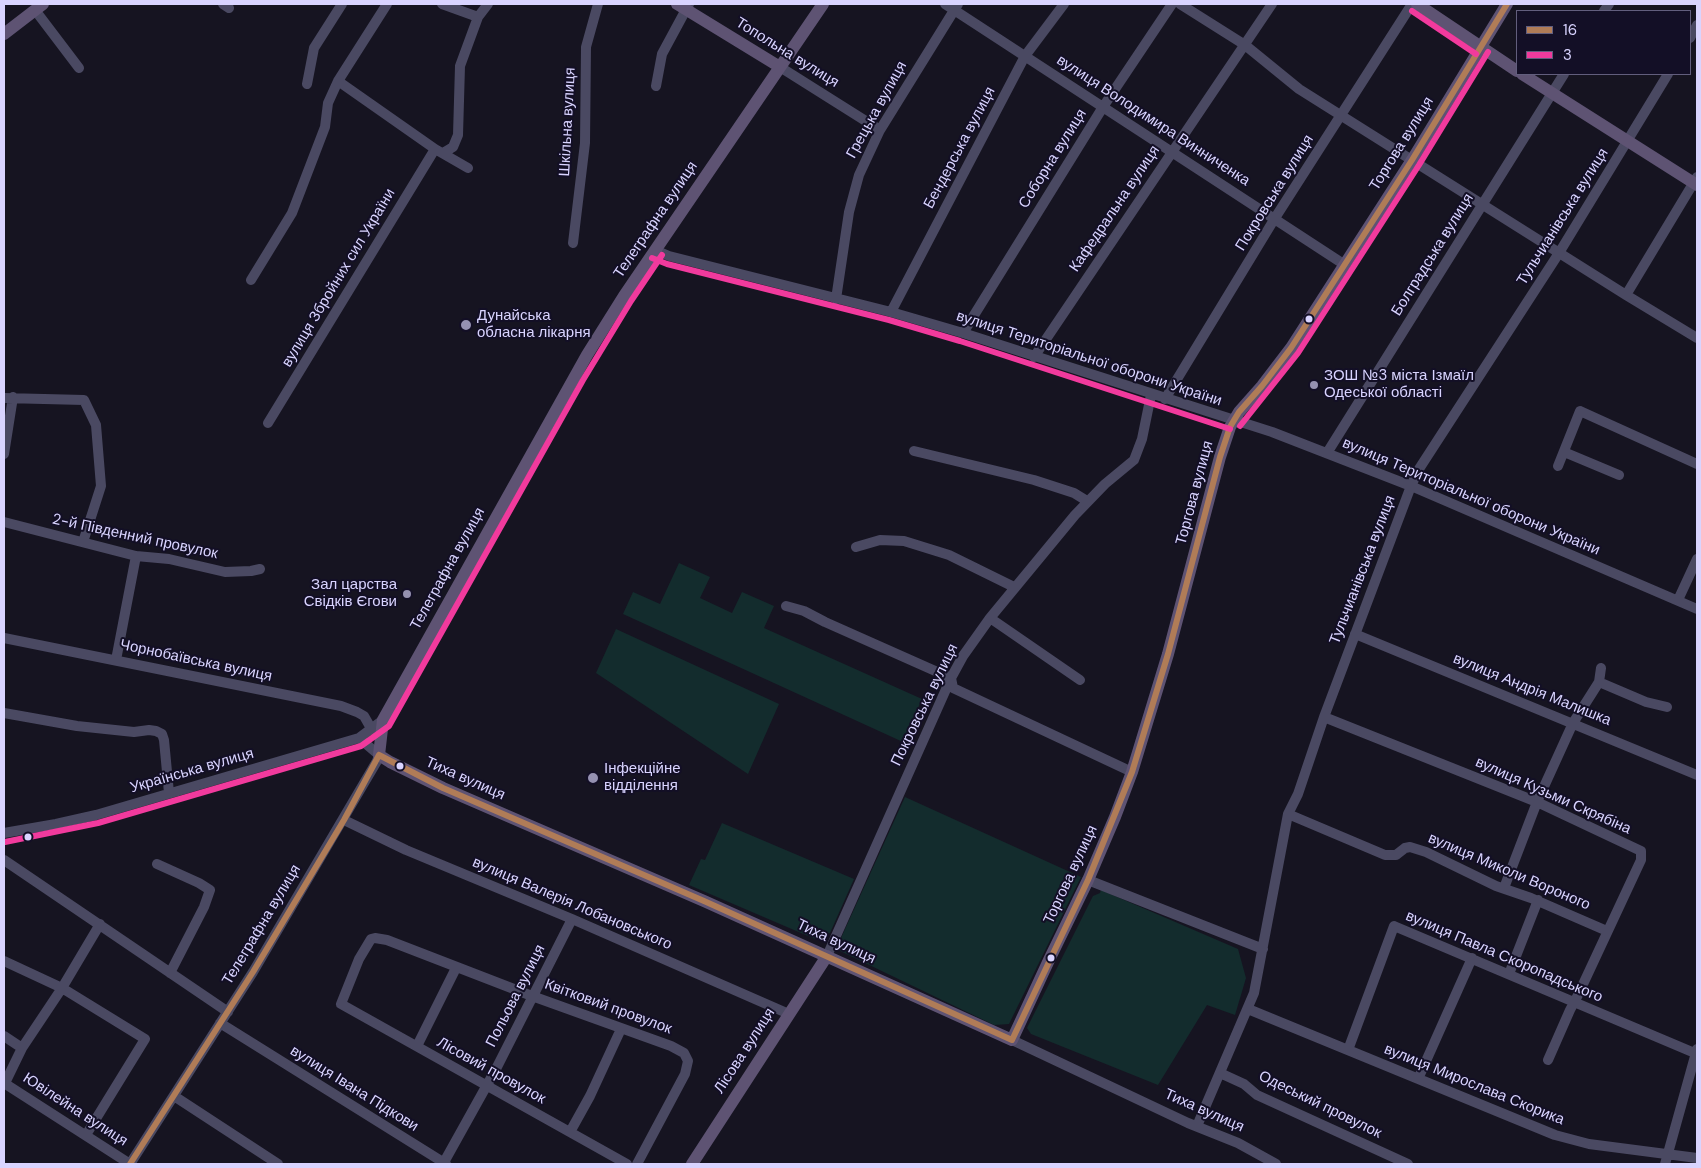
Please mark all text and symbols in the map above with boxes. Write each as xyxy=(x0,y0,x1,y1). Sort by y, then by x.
legend xyxy=(1516,10,1691,75)
street label: Топольна вулиця xyxy=(732,14,842,92)
text: 16 xyxy=(1563,20,1577,40)
text: 3 xyxy=(1563,45,1572,65)
street label: вулиця Володимира Винниченка xyxy=(1053,52,1253,190)
street label: Грецька вулиця xyxy=(843,58,911,162)
street label: Шкільна вулиця xyxy=(556,67,580,177)
street label: Бендерська вулиця xyxy=(920,84,1000,212)
street label: Торгова вулиця xyxy=(1366,94,1438,194)
street label: Соборна вулиця xyxy=(1015,106,1091,212)
street label: Покровська вулиця xyxy=(1232,132,1318,254)
street label: Кафедральна вулиця xyxy=(1066,142,1164,276)
street label: Тульчианівська вулиця xyxy=(1513,145,1613,289)
street label: Телеграфна вулиця xyxy=(610,158,702,282)
street label: вулиця Збройних сил України xyxy=(278,185,400,371)
street label: Болградська вулиця xyxy=(1388,191,1478,319)
place label: Дунайська обласна лікарня xyxy=(477,307,591,342)
street label: вулиця Територіальної оборони України xyxy=(954,307,1224,411)
unlabelled marker xyxy=(1304,314,1314,324)
marker: Дунайська обласна лікарня xyxy=(459,318,473,332)
place label: ЗОШ №3 міста Ізмаїл Одеської області xyxy=(1324,367,1474,402)
marker: ЗОШ №3 міста Ізмаїл Одеської області xyxy=(1308,379,1320,391)
street label: вулиця Територіальної оборони України xyxy=(1340,434,1602,560)
street label: Торгова вулиця xyxy=(1172,439,1218,547)
street label: Тульчианівська вулиця xyxy=(1326,493,1400,647)
street label: Телеграфна вулиця xyxy=(407,505,489,633)
street label: 2-й Південний провулок xyxy=(51,511,219,563)
place label: Зал царства Свідків Єгови xyxy=(304,576,397,611)
marker: Зал царства Свідків Єгови xyxy=(401,588,413,600)
street label: Чорнобаївська вулиця xyxy=(118,636,274,686)
street label: Покровська вулиця xyxy=(888,641,962,769)
street label: вулиця Андрія Малишка xyxy=(1450,650,1614,730)
street label: Українська вулиця xyxy=(128,745,256,797)
street label: Тиха вулиця xyxy=(422,753,508,805)
street label: вулиця Кузьми Скрябіна xyxy=(1472,754,1634,838)
place label: Інфекційне відділення xyxy=(604,760,681,795)
unlabelled marker xyxy=(395,761,405,771)
marker: Інфекційне відділення xyxy=(586,771,600,785)
street label: Торгова вулиця xyxy=(1040,823,1102,927)
street label: вулиця Миколи Вороного xyxy=(1425,830,1593,914)
unlabelled marker xyxy=(23,832,33,842)
street label: вулиця Валерія Лобановського xyxy=(470,854,674,954)
street label: Телеграфна вулиця xyxy=(219,862,305,988)
street label: вулиця Павла Скоропадського xyxy=(1403,907,1605,1007)
street label: Тиха вулиця xyxy=(794,916,878,968)
street label: Польова вулиця xyxy=(482,942,550,1050)
unlabelled marker xyxy=(1046,953,1056,963)
street label: Квітковий провулок xyxy=(542,976,674,1038)
street label: Лісова вулиця xyxy=(711,1005,779,1097)
street label: Лісовий провулок xyxy=(434,1034,548,1108)
street label: вулиця Мирослава Скорика xyxy=(1381,1041,1567,1129)
street label: вулиця Івана Підкови xyxy=(287,1042,421,1136)
street label: Одеський провулок xyxy=(1256,1067,1384,1143)
street label: Ювілейна вулиця xyxy=(19,1069,131,1151)
street label: Тиха вулиця xyxy=(1161,1085,1247,1137)

